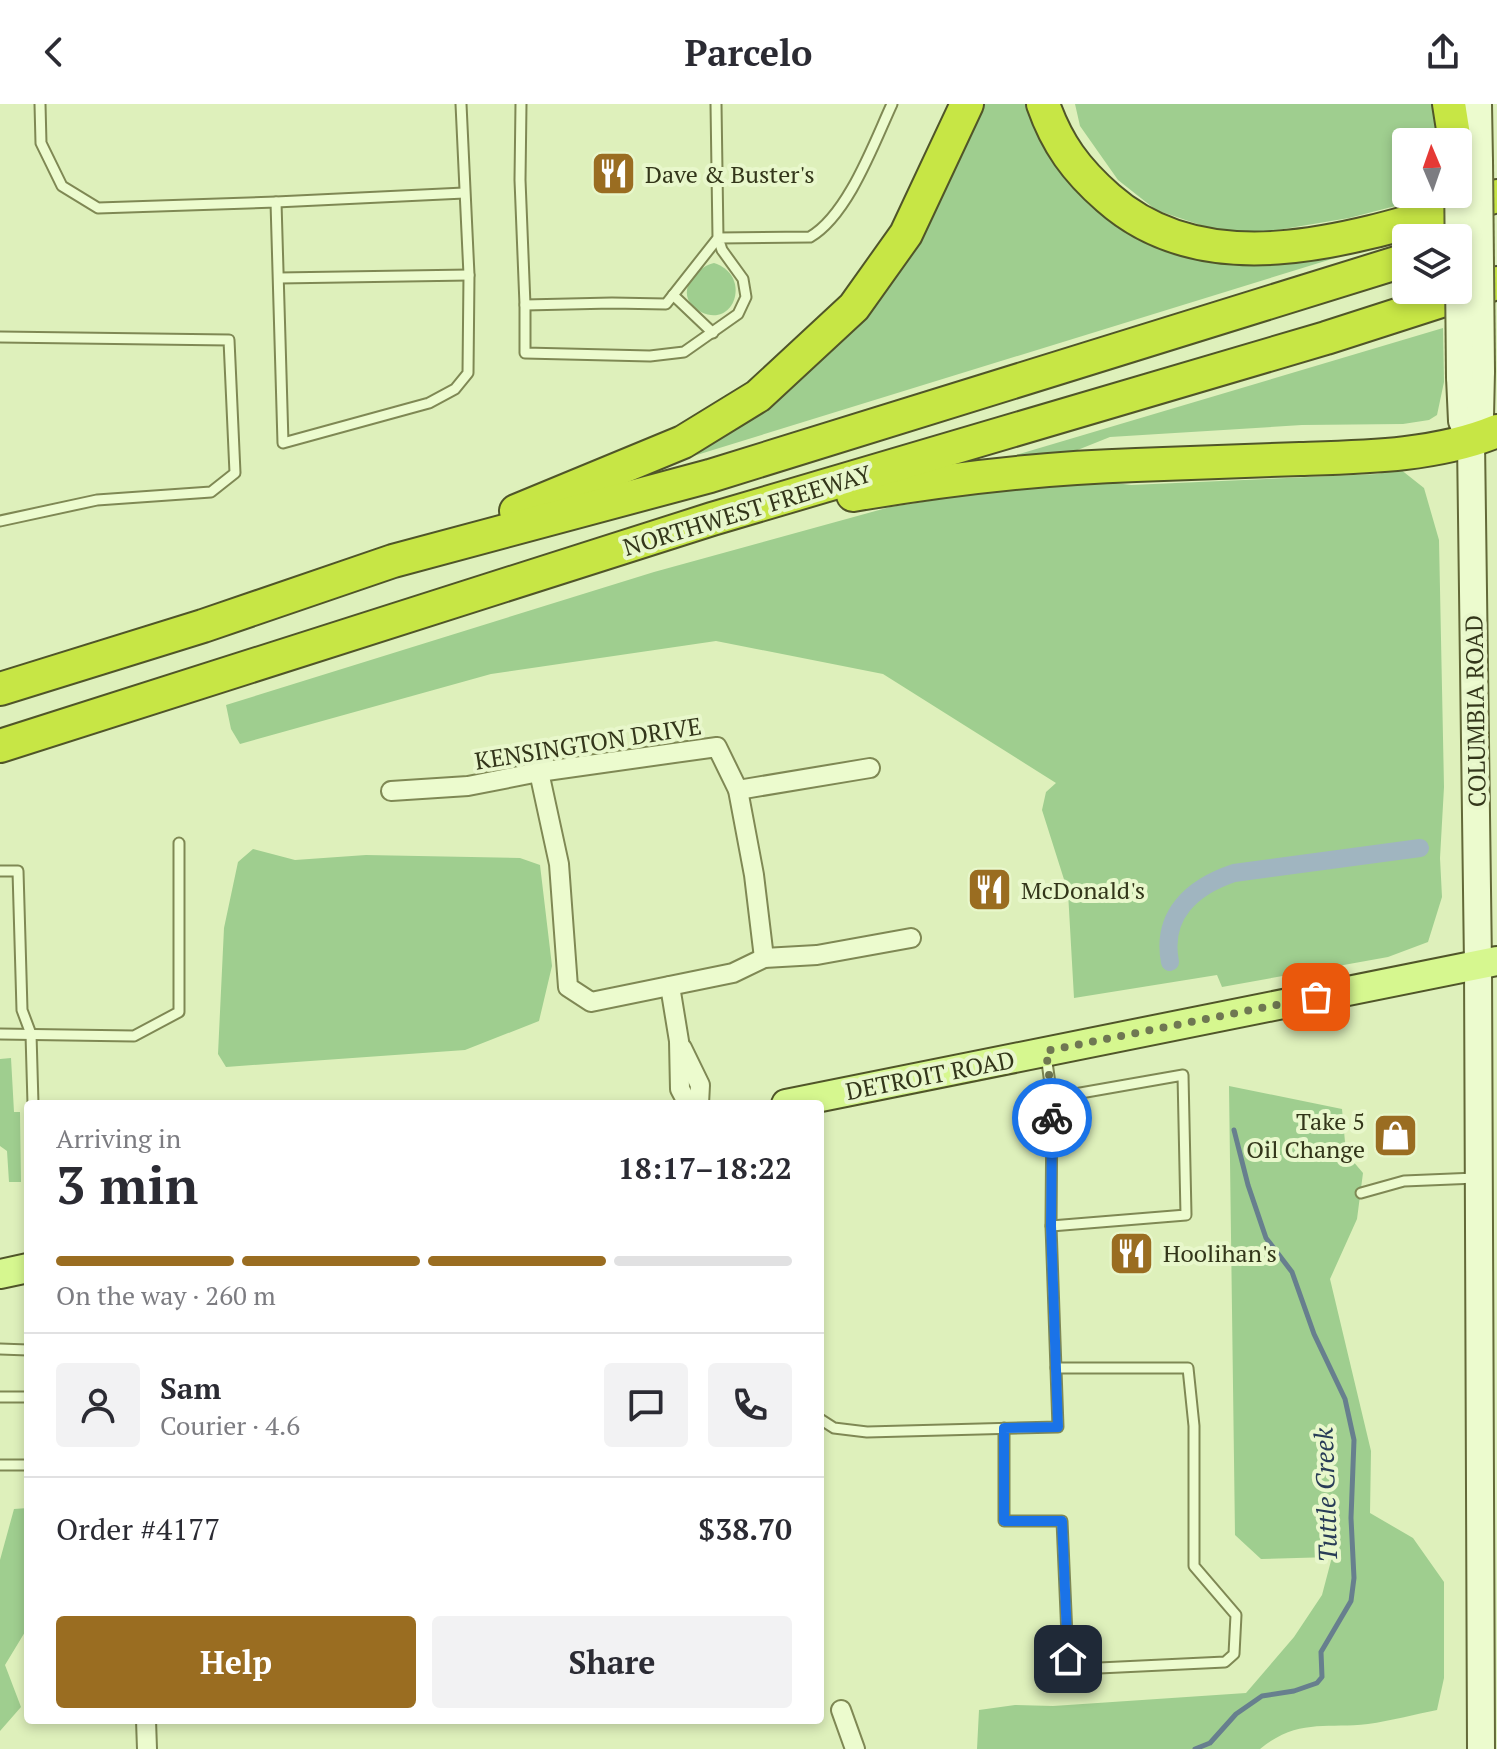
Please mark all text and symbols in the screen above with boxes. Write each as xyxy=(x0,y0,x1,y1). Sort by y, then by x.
text: Parcelo xyxy=(685,29,812,76)
icon: back xyxy=(32,30,76,74)
icon: share xyxy=(1421,30,1465,74)
north arrow xyxy=(1392,128,1472,208)
map controls xyxy=(1392,128,1472,304)
restaurant icon: Dave & Buster's xyxy=(590,150,638,198)
place label: Dave & Buster's xyxy=(645,158,815,190)
button: layers xyxy=(1392,224,1472,304)
street label: NORTHWEST FREEWAY xyxy=(619,457,875,563)
street label: COLUMBIA ROAD xyxy=(1457,615,1493,807)
street label: KENSINGTON DRIVE xyxy=(472,709,704,777)
restaurant icon: McDonald's xyxy=(966,866,1014,914)
place label: McDonald's xyxy=(1021,874,1145,906)
pin xyxy=(1282,963,1350,1031)
icon: bag xyxy=(1294,975,1338,1019)
street label: DETROIT ROAD xyxy=(843,1043,1017,1107)
courier xyxy=(1012,1078,1092,1158)
icon: bike xyxy=(1030,1096,1074,1140)
place label: Take 5 Oil Change xyxy=(1246,1105,1365,1165)
shop icon: Take 5 Oil Change xyxy=(1372,1111,1420,1159)
text: Arriving in xyxy=(56,1121,181,1155)
text: 18:17–18:22 xyxy=(618,1148,792,1188)
text: 3 min xyxy=(56,1150,198,1219)
restaurant icon: Hoolihan's xyxy=(1108,1229,1156,1277)
place label: Hoolihan's xyxy=(1163,1237,1277,1269)
text: On the way · 260 m xyxy=(56,1278,276,1312)
button: person xyxy=(56,1363,140,1447)
button: chat xyxy=(604,1363,688,1447)
button: phone xyxy=(708,1363,792,1447)
text: Sam xyxy=(160,1368,221,1408)
text: Courier · 4.6 xyxy=(160,1408,300,1442)
water label: Tuttle Creek xyxy=(1306,1426,1344,1563)
text: Order #4177 xyxy=(56,1509,220,1549)
text: $38.70 xyxy=(698,1509,792,1549)
button: Help xyxy=(56,1616,416,1708)
button: Share xyxy=(432,1616,792,1708)
pin xyxy=(1034,1625,1102,1693)
icon: home xyxy=(1046,1637,1090,1681)

